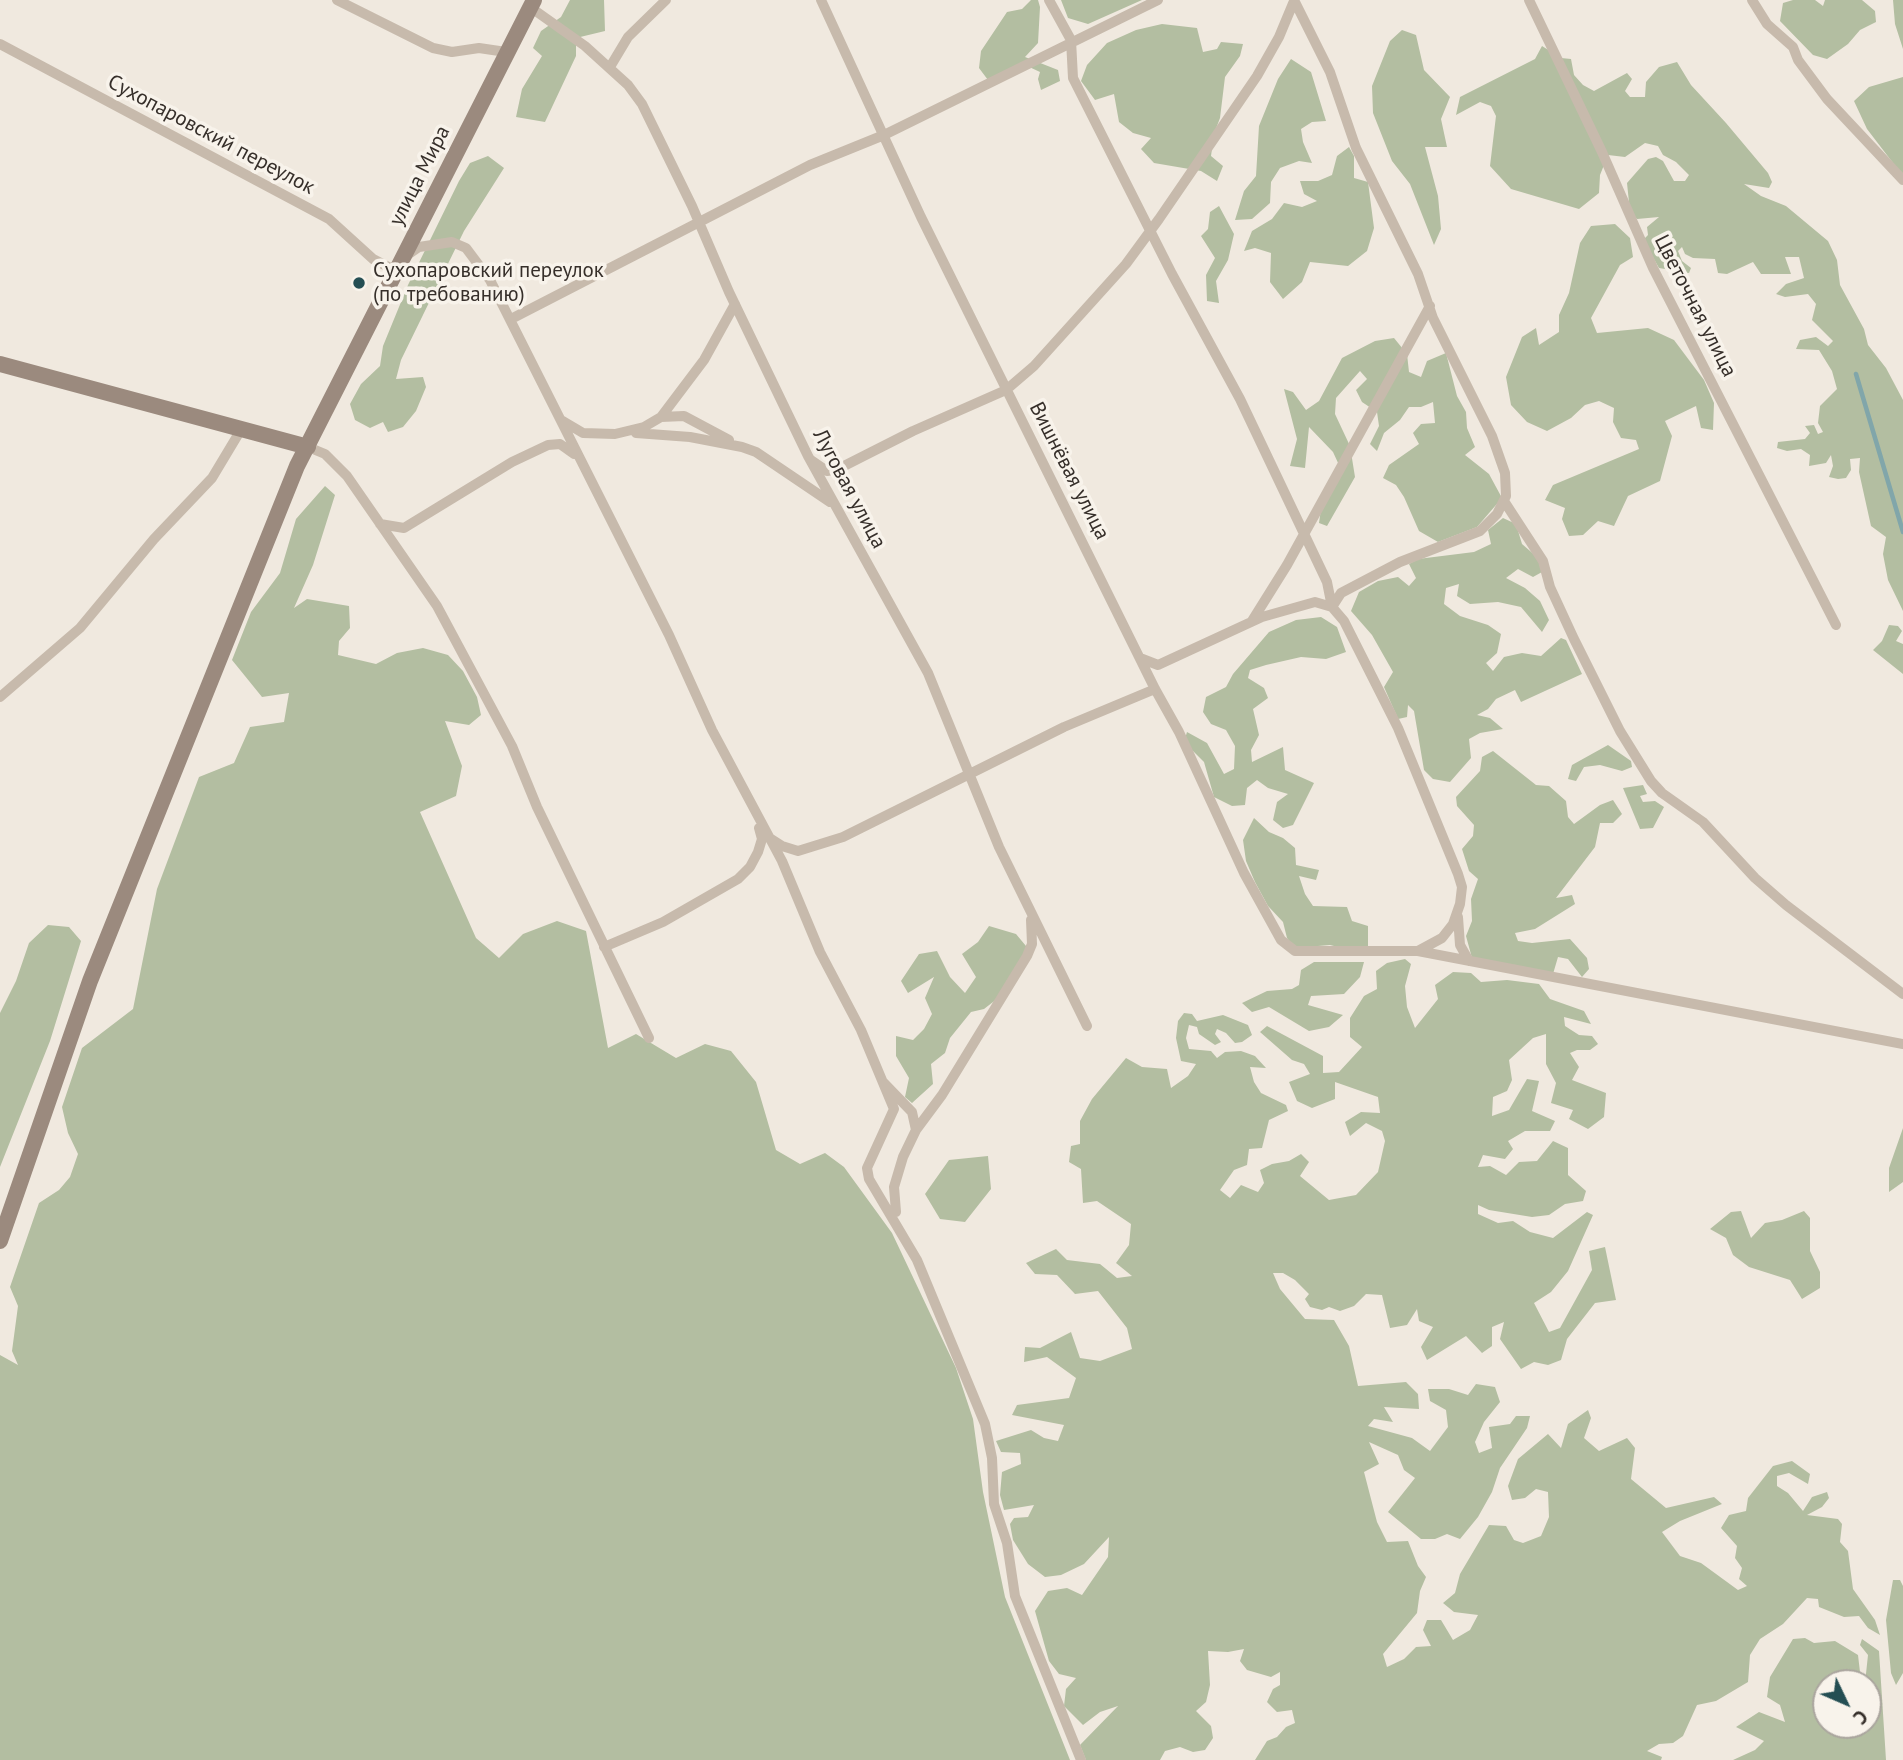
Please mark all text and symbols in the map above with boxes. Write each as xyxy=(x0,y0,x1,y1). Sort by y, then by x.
street label: Сухопаровский переулок xyxy=(103,70,319,200)
street label: улица Мира xyxy=(384,122,456,230)
street label: Цветочная улица xyxy=(1648,231,1742,381)
place label: Сухопаровский переулок (по требованию) xyxy=(373,258,604,308)
marker: Сухопаровский переулок (по требованию) xyxy=(351,275,367,291)
street label: Вишнёвая улица xyxy=(1023,398,1115,544)
street label: Луговая улица xyxy=(807,425,891,553)
north arrow xyxy=(1812,1669,1882,1739)
text: С xyxy=(1848,1705,1873,1729)

